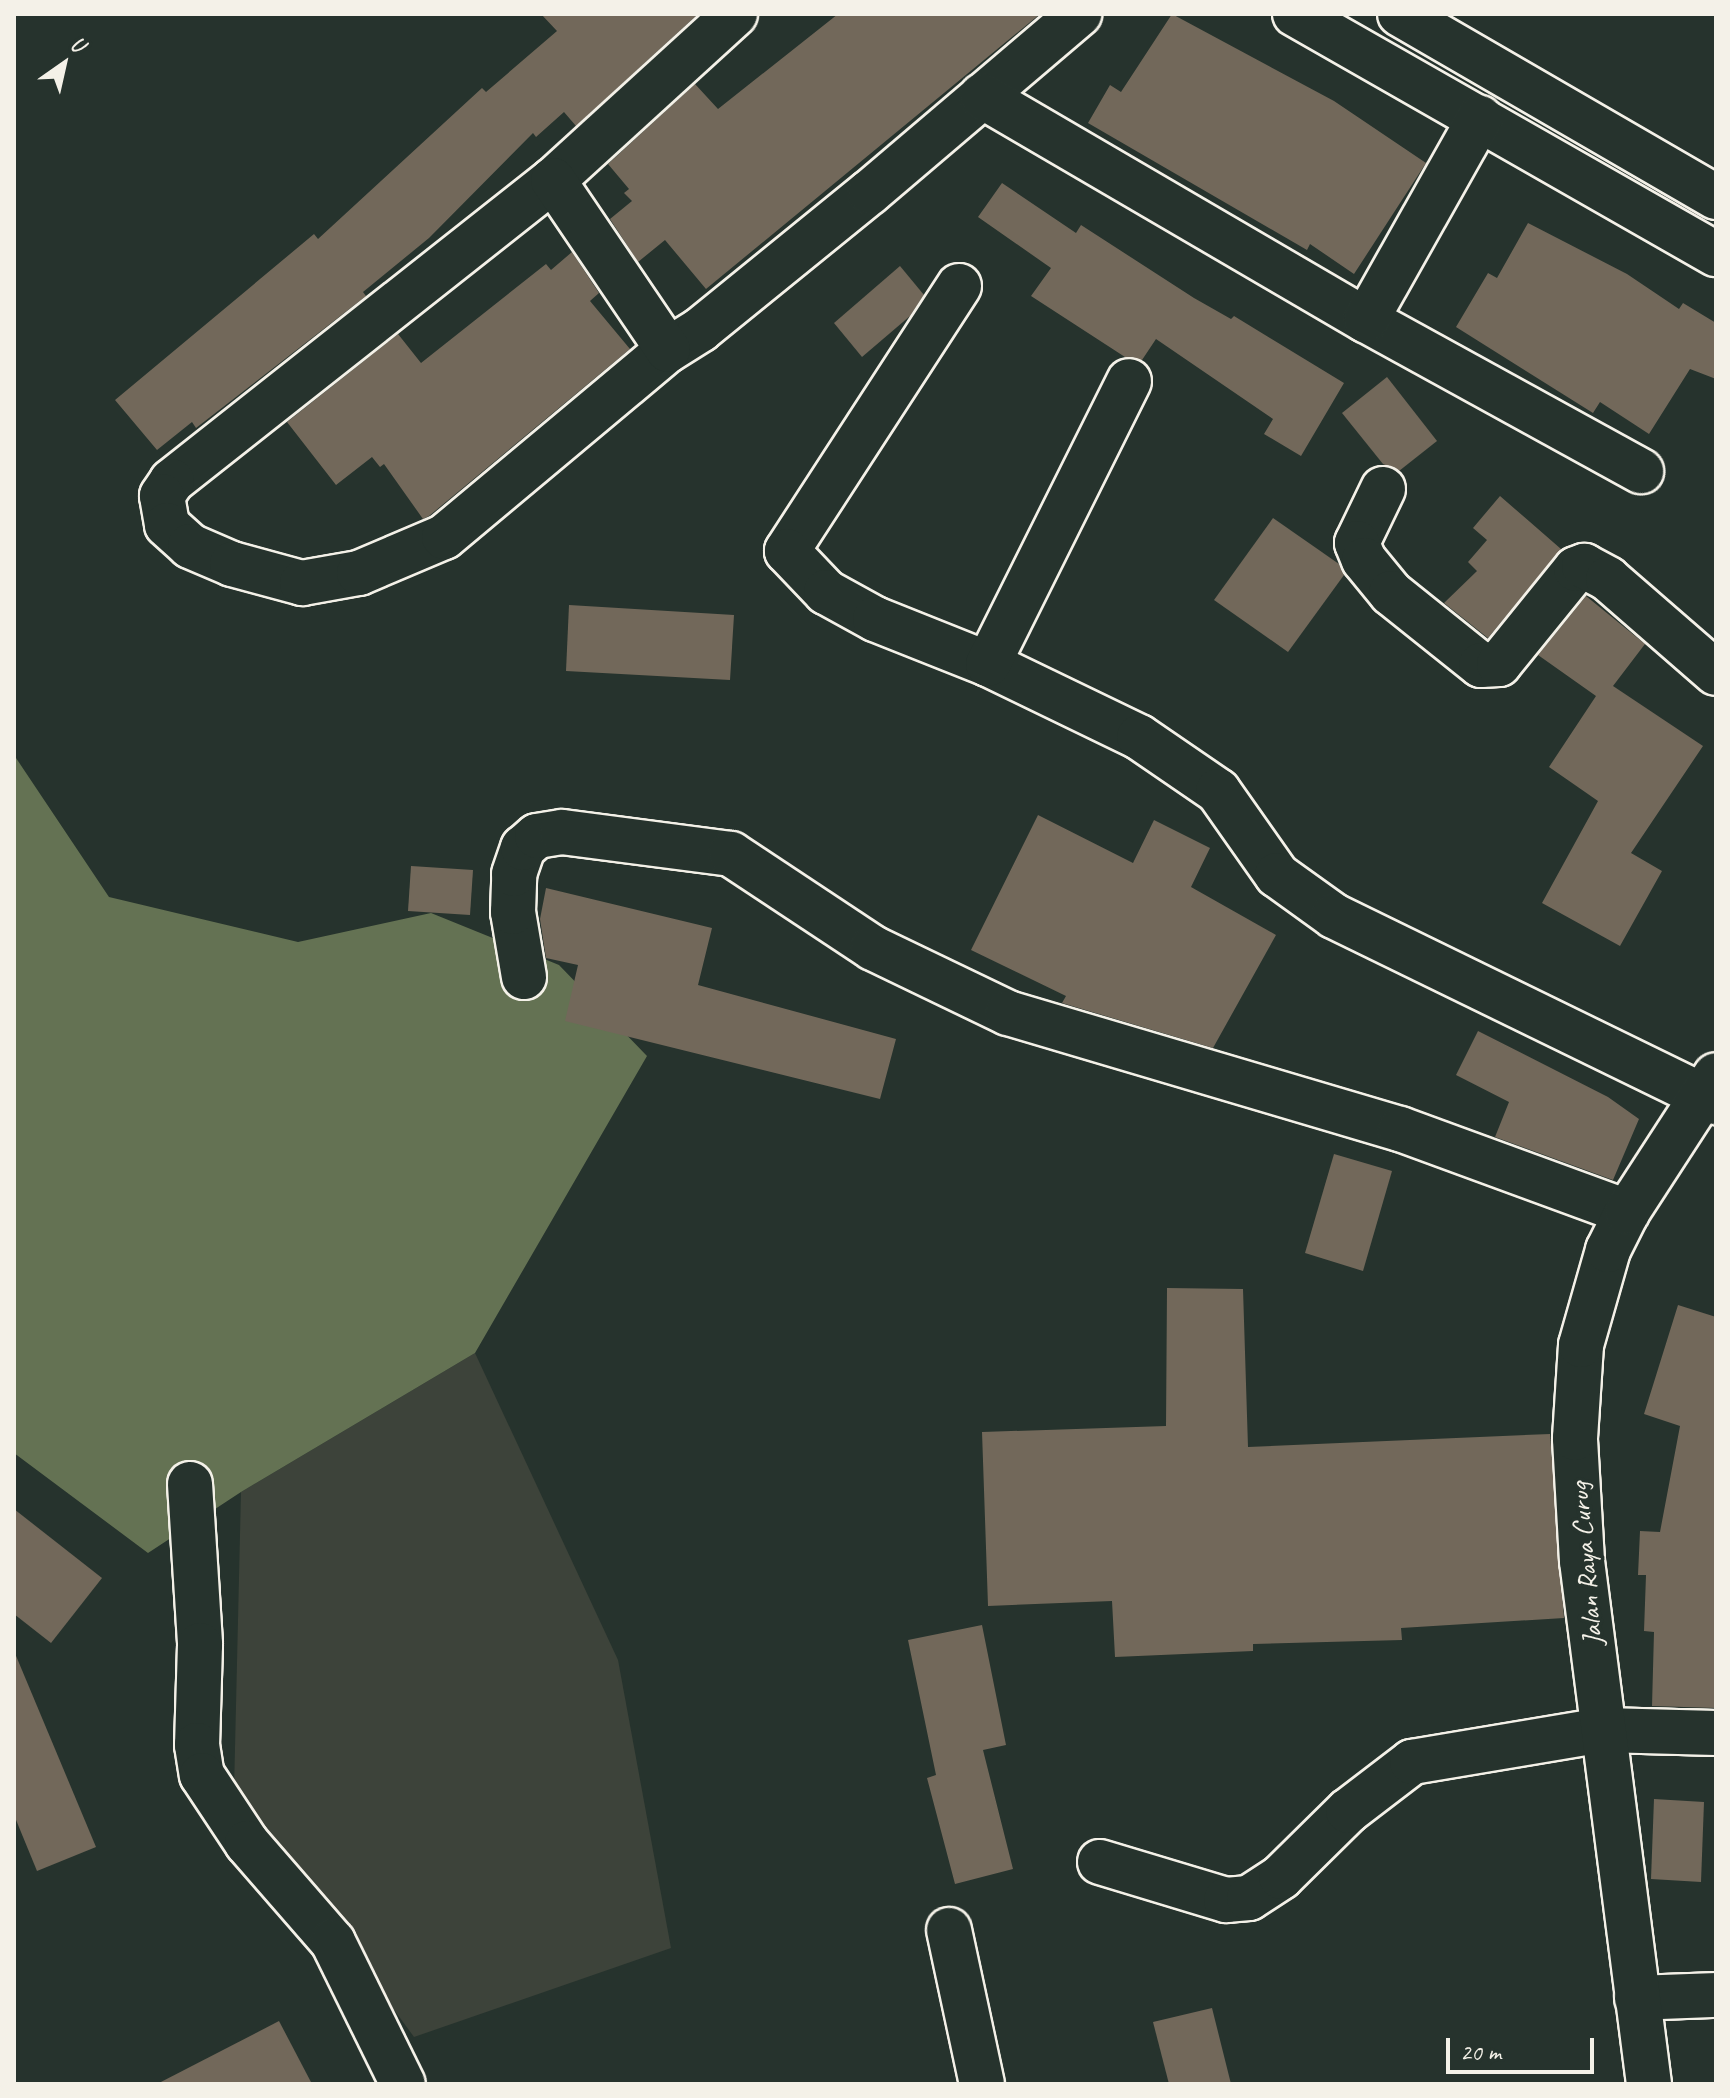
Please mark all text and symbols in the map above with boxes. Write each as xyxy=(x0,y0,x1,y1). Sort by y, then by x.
north arrow xyxy=(24,24,104,104)
text: U xyxy=(65,30,90,59)
street label: Jalan Raya Curug xyxy=(1562,1481,1610,1647)
scale bar xyxy=(1450,2022,1598,2072)
text: 20 m xyxy=(1460,2037,1501,2067)

